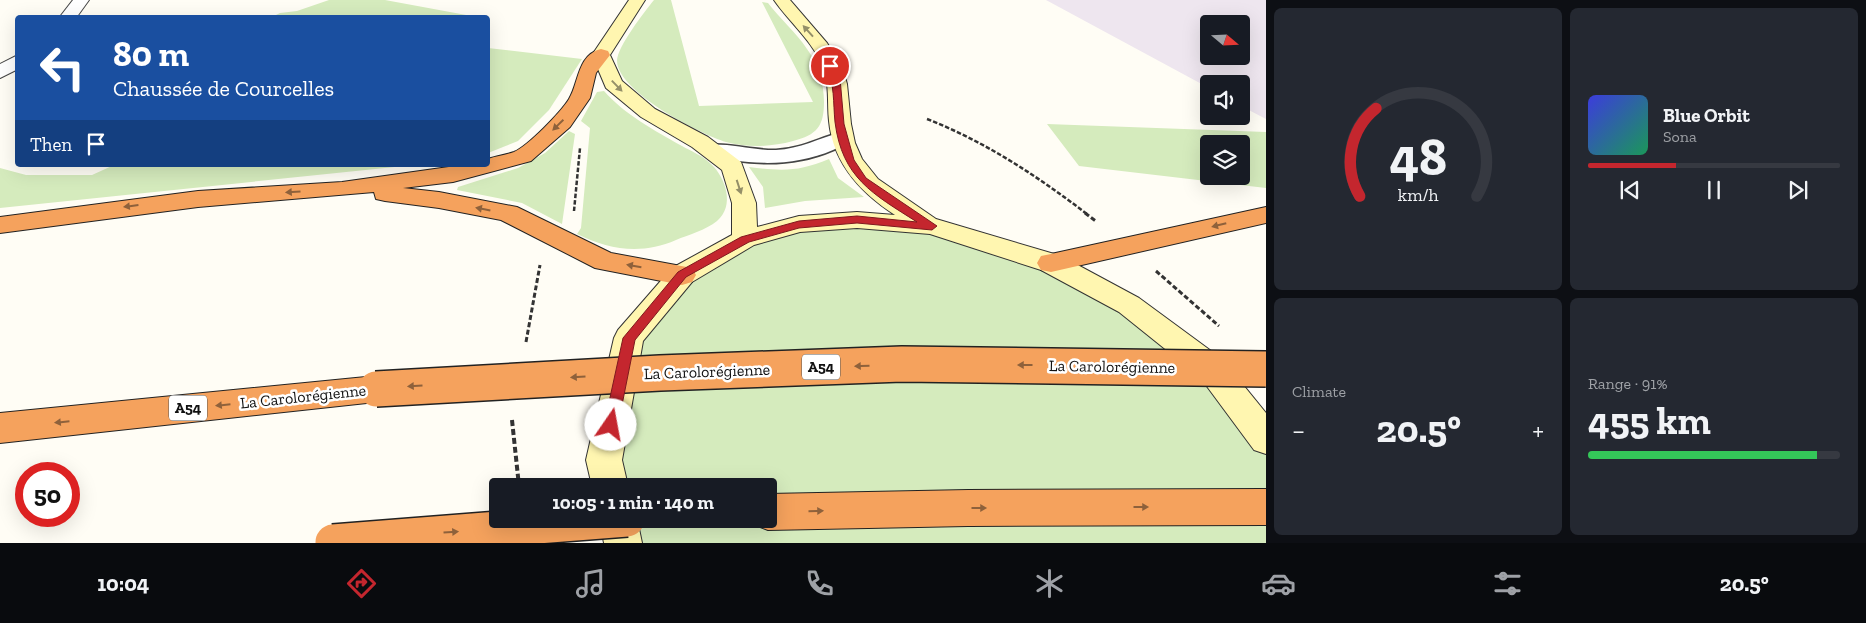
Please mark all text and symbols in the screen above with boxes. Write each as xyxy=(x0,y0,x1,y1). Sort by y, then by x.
north arrow xyxy=(1200,15,1250,65)
map controls xyxy=(1200,15,1250,185)
one-way arrow xyxy=(802,25,814,37)
text: 80 m xyxy=(113,33,189,75)
icon: left xyxy=(30,35,95,100)
pin xyxy=(809,45,851,87)
icon: arrive xyxy=(816,52,844,80)
text: Chaussée de Courcelles xyxy=(113,75,334,102)
button: sound xyxy=(1200,75,1250,125)
one-way arrow xyxy=(611,80,623,92)
text: Blue Orbit xyxy=(1663,104,1750,127)
one-way arrow xyxy=(552,119,564,131)
text: 48 xyxy=(1389,126,1447,188)
text: Sona xyxy=(1663,127,1697,146)
icon: arrive xyxy=(82,130,110,158)
text: Then xyxy=(30,133,72,156)
button: layers xyxy=(1200,135,1250,185)
icon: previous xyxy=(1616,176,1644,204)
icon: pause xyxy=(1700,176,1728,204)
icon: next xyxy=(1784,176,1812,204)
one-way arrow xyxy=(736,179,743,194)
text: km/h xyxy=(1398,184,1438,206)
one-way arrow xyxy=(285,188,301,196)
one-way arrow xyxy=(123,202,139,210)
one-way arrow xyxy=(475,204,491,212)
one-way arrow xyxy=(1211,221,1226,229)
one-way arrow xyxy=(625,262,641,270)
road number: A54 xyxy=(802,354,840,380)
street label: La Carolorégienne xyxy=(1049,356,1175,377)
street label: La Carolorégienne xyxy=(644,360,771,383)
one-way arrow xyxy=(1017,361,1033,369)
one-way arrow xyxy=(854,362,870,370)
one-way arrow xyxy=(569,374,585,382)
text: Range · 91% xyxy=(1588,374,1667,393)
street label: La Carolorégienne xyxy=(239,380,367,413)
text: Climate xyxy=(1292,382,1346,401)
one-way arrow xyxy=(407,383,423,391)
road number: A54 xyxy=(169,396,207,420)
position arrow xyxy=(584,398,636,450)
text: 455 km xyxy=(1588,398,1711,444)
one-way arrow xyxy=(215,401,231,409)
text: 20.5° xyxy=(1376,406,1461,452)
text: − xyxy=(1292,414,1305,447)
text: + xyxy=(1532,414,1544,447)
one-way arrow xyxy=(53,418,69,426)
speed limit sign: 50 xyxy=(15,462,80,527)
text: 10:05 · 1 min · 140 m xyxy=(552,491,714,514)
one-way arrow xyxy=(1133,503,1149,511)
one-way arrow xyxy=(971,504,987,512)
one-way arrow xyxy=(808,507,824,515)
one-way arrow xyxy=(444,528,460,536)
icon: directions xyxy=(344,566,379,601)
icon: music xyxy=(573,566,608,601)
icon: phone xyxy=(802,566,837,601)
icon: climate xyxy=(1032,566,1067,601)
icon: car xyxy=(1261,566,1296,601)
icon: filters xyxy=(1490,566,1525,601)
text: 10:04 xyxy=(97,570,149,597)
text: 20.5° xyxy=(1720,570,1769,597)

